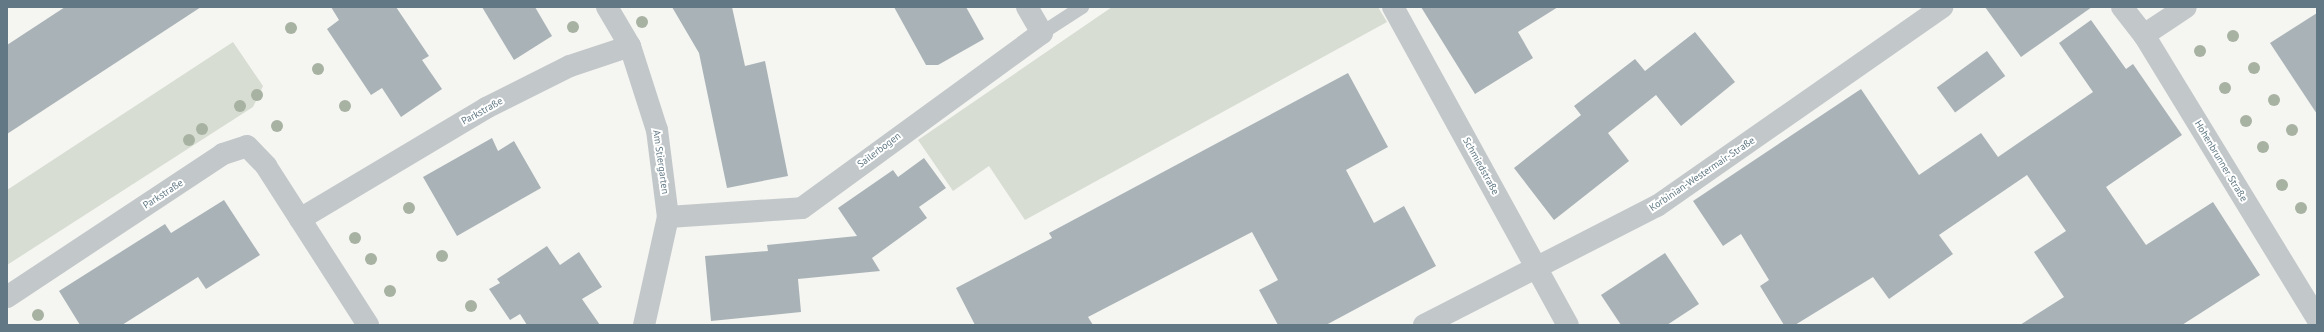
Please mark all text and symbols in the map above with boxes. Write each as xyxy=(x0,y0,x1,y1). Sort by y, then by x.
street label: Parkstraße xyxy=(459,95,505,127)
street label: Hohenbrunner Straße xyxy=(2192,118,2250,204)
street label: Am Stiergarten xyxy=(651,129,671,195)
street label: Sailerbogen xyxy=(855,130,903,170)
street label: Korbinian-Westermair-Straße xyxy=(1647,134,1757,214)
street label: Schmiedstraße xyxy=(1460,135,1502,197)
street label: Parkstraße xyxy=(141,177,185,211)

